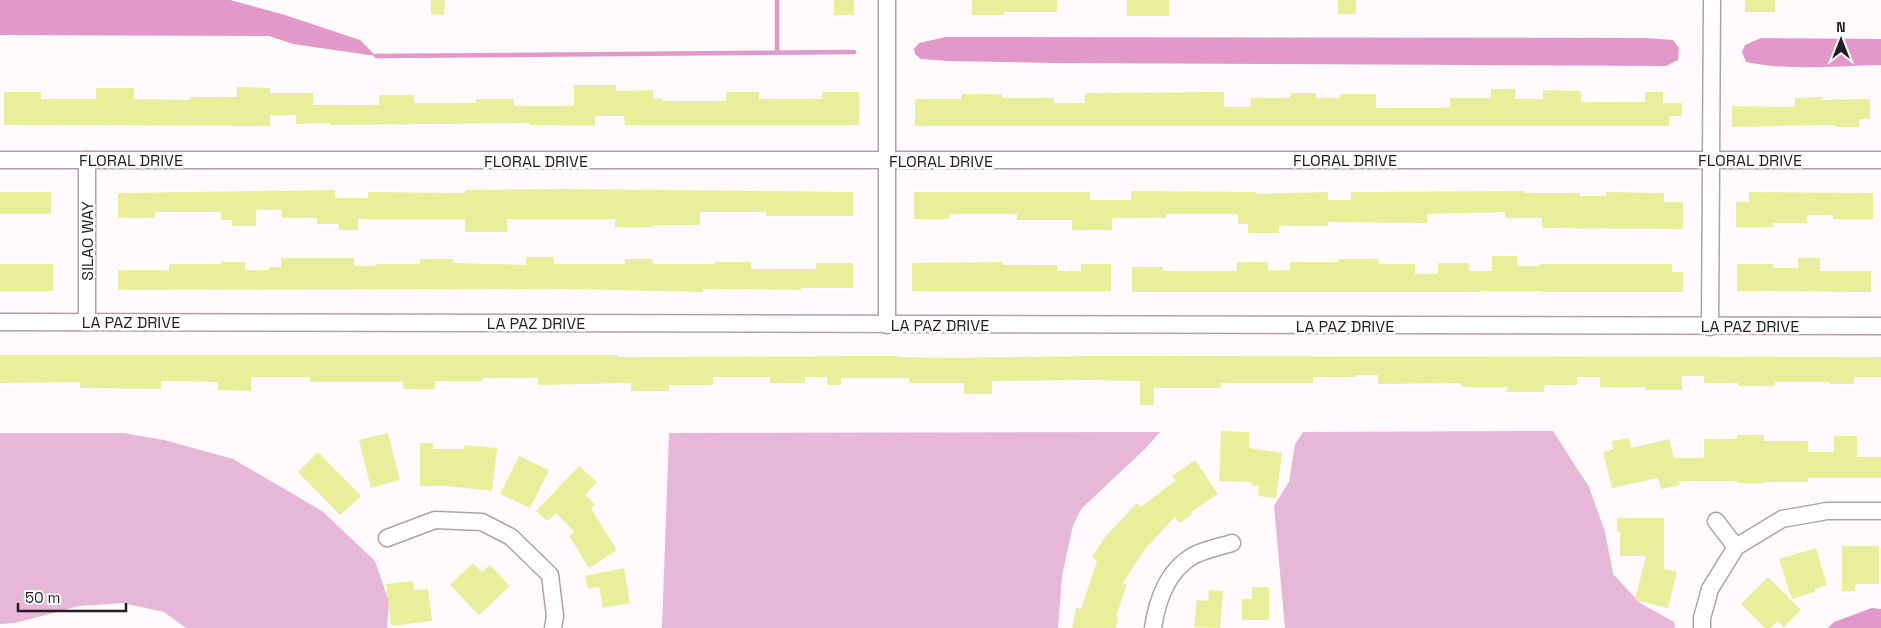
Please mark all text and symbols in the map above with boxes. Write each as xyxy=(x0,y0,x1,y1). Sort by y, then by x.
north arrow xyxy=(1816,15,1866,65)
text: N xyxy=(1836,18,1846,36)
street label: FLORAL DRIVE xyxy=(79,150,183,171)
street label: FLORAL DRIVE xyxy=(1293,150,1397,171)
street label: FLORAL DRIVE xyxy=(1698,150,1802,171)
street label: FLORAL DRIVE xyxy=(484,151,588,172)
street label: FLORAL DRIVE xyxy=(889,151,993,172)
street label: SILAO WAY xyxy=(77,201,98,281)
street label: LA PAZ DRIVE xyxy=(82,312,180,333)
street label: LA PAZ DRIVE xyxy=(487,313,585,334)
street label: LA PAZ DRIVE xyxy=(891,315,989,336)
street label: LA PAZ DRIVE xyxy=(1296,316,1394,337)
street label: LA PAZ DRIVE xyxy=(1701,316,1799,337)
scale bar xyxy=(18,580,125,612)
text: 50 m xyxy=(25,588,60,607)

